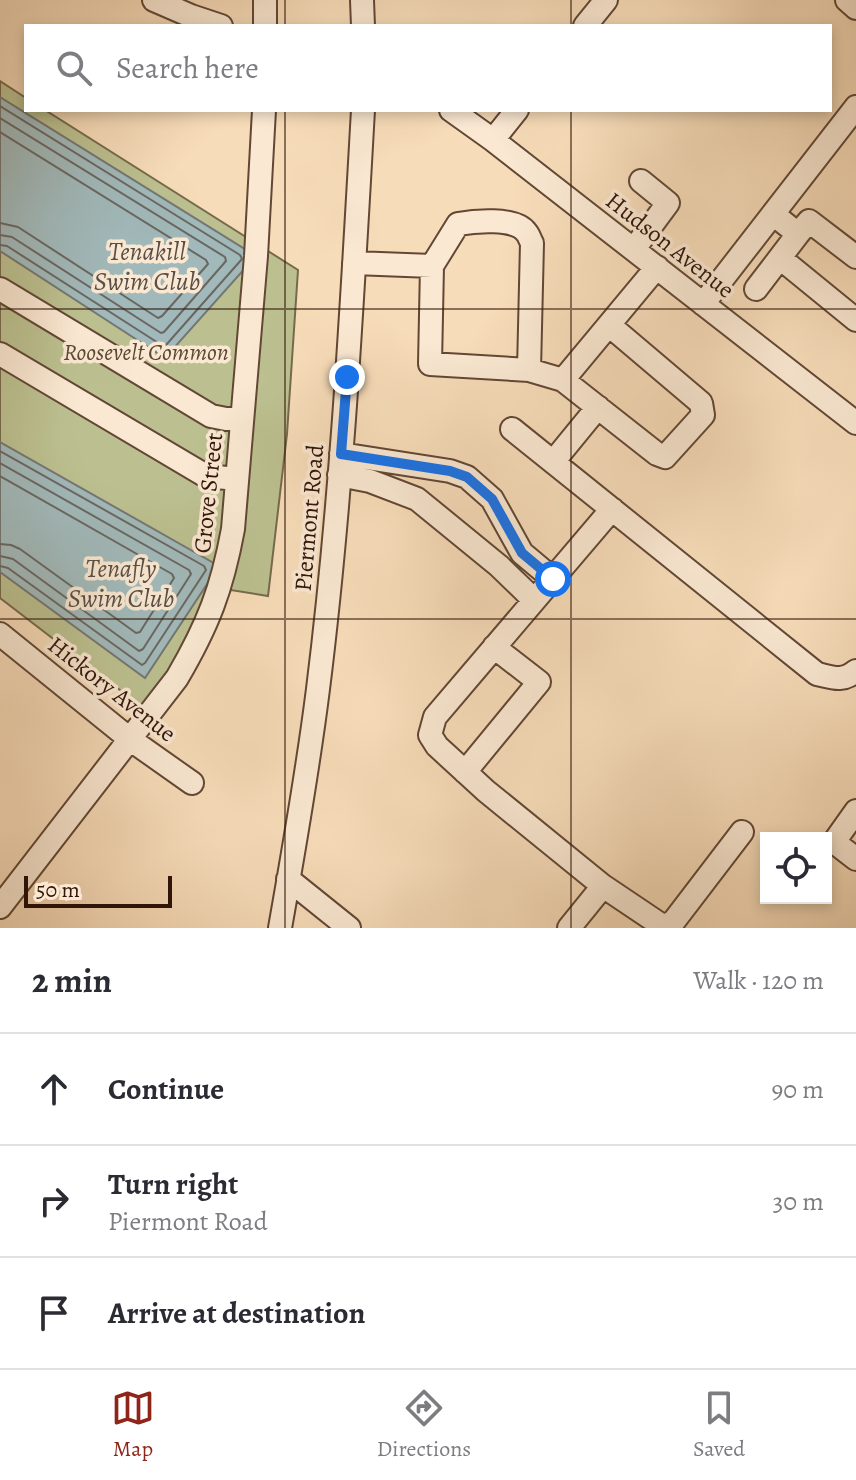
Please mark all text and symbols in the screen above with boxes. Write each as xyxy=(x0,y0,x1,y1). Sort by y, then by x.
search box xyxy=(24,24,832,112)
icon: search xyxy=(52,46,96,90)
text: Search here xyxy=(116,48,259,88)
street label: Hudson Avenue xyxy=(599,185,741,305)
water label: Tenakill Swim Club xyxy=(94,234,200,299)
park label: Roosevelt Common xyxy=(63,336,229,368)
route end xyxy=(329,359,365,395)
street label: Grove Street xyxy=(186,431,230,555)
street label: Piermont Road xyxy=(287,443,331,593)
water label: Tenafly Swim Club xyxy=(68,551,174,616)
route start xyxy=(535,561,571,597)
street label: Hickory Avenue xyxy=(41,629,183,749)
map controls xyxy=(760,832,832,904)
button: locate xyxy=(760,832,832,904)
scale bar xyxy=(24,872,172,908)
text: 50 m xyxy=(36,875,80,905)
text: 2 min xyxy=(32,957,112,1004)
text: Walk · 120 m xyxy=(693,963,824,998)
icon: ahead xyxy=(32,1067,76,1111)
text: Continue xyxy=(108,1069,224,1109)
text: 90 m xyxy=(772,1072,824,1107)
text: Turn right xyxy=(108,1164,238,1204)
icon: right xyxy=(32,1179,76,1223)
text: 30 m xyxy=(773,1184,824,1219)
text: Piermont Road xyxy=(108,1204,268,1239)
icon: arrive xyxy=(32,1291,76,1335)
text: Arrive at destination xyxy=(108,1293,365,1333)
tab: Map xyxy=(111,1386,155,1464)
tab: Directions xyxy=(377,1386,471,1464)
tab: Saved xyxy=(693,1386,745,1464)

